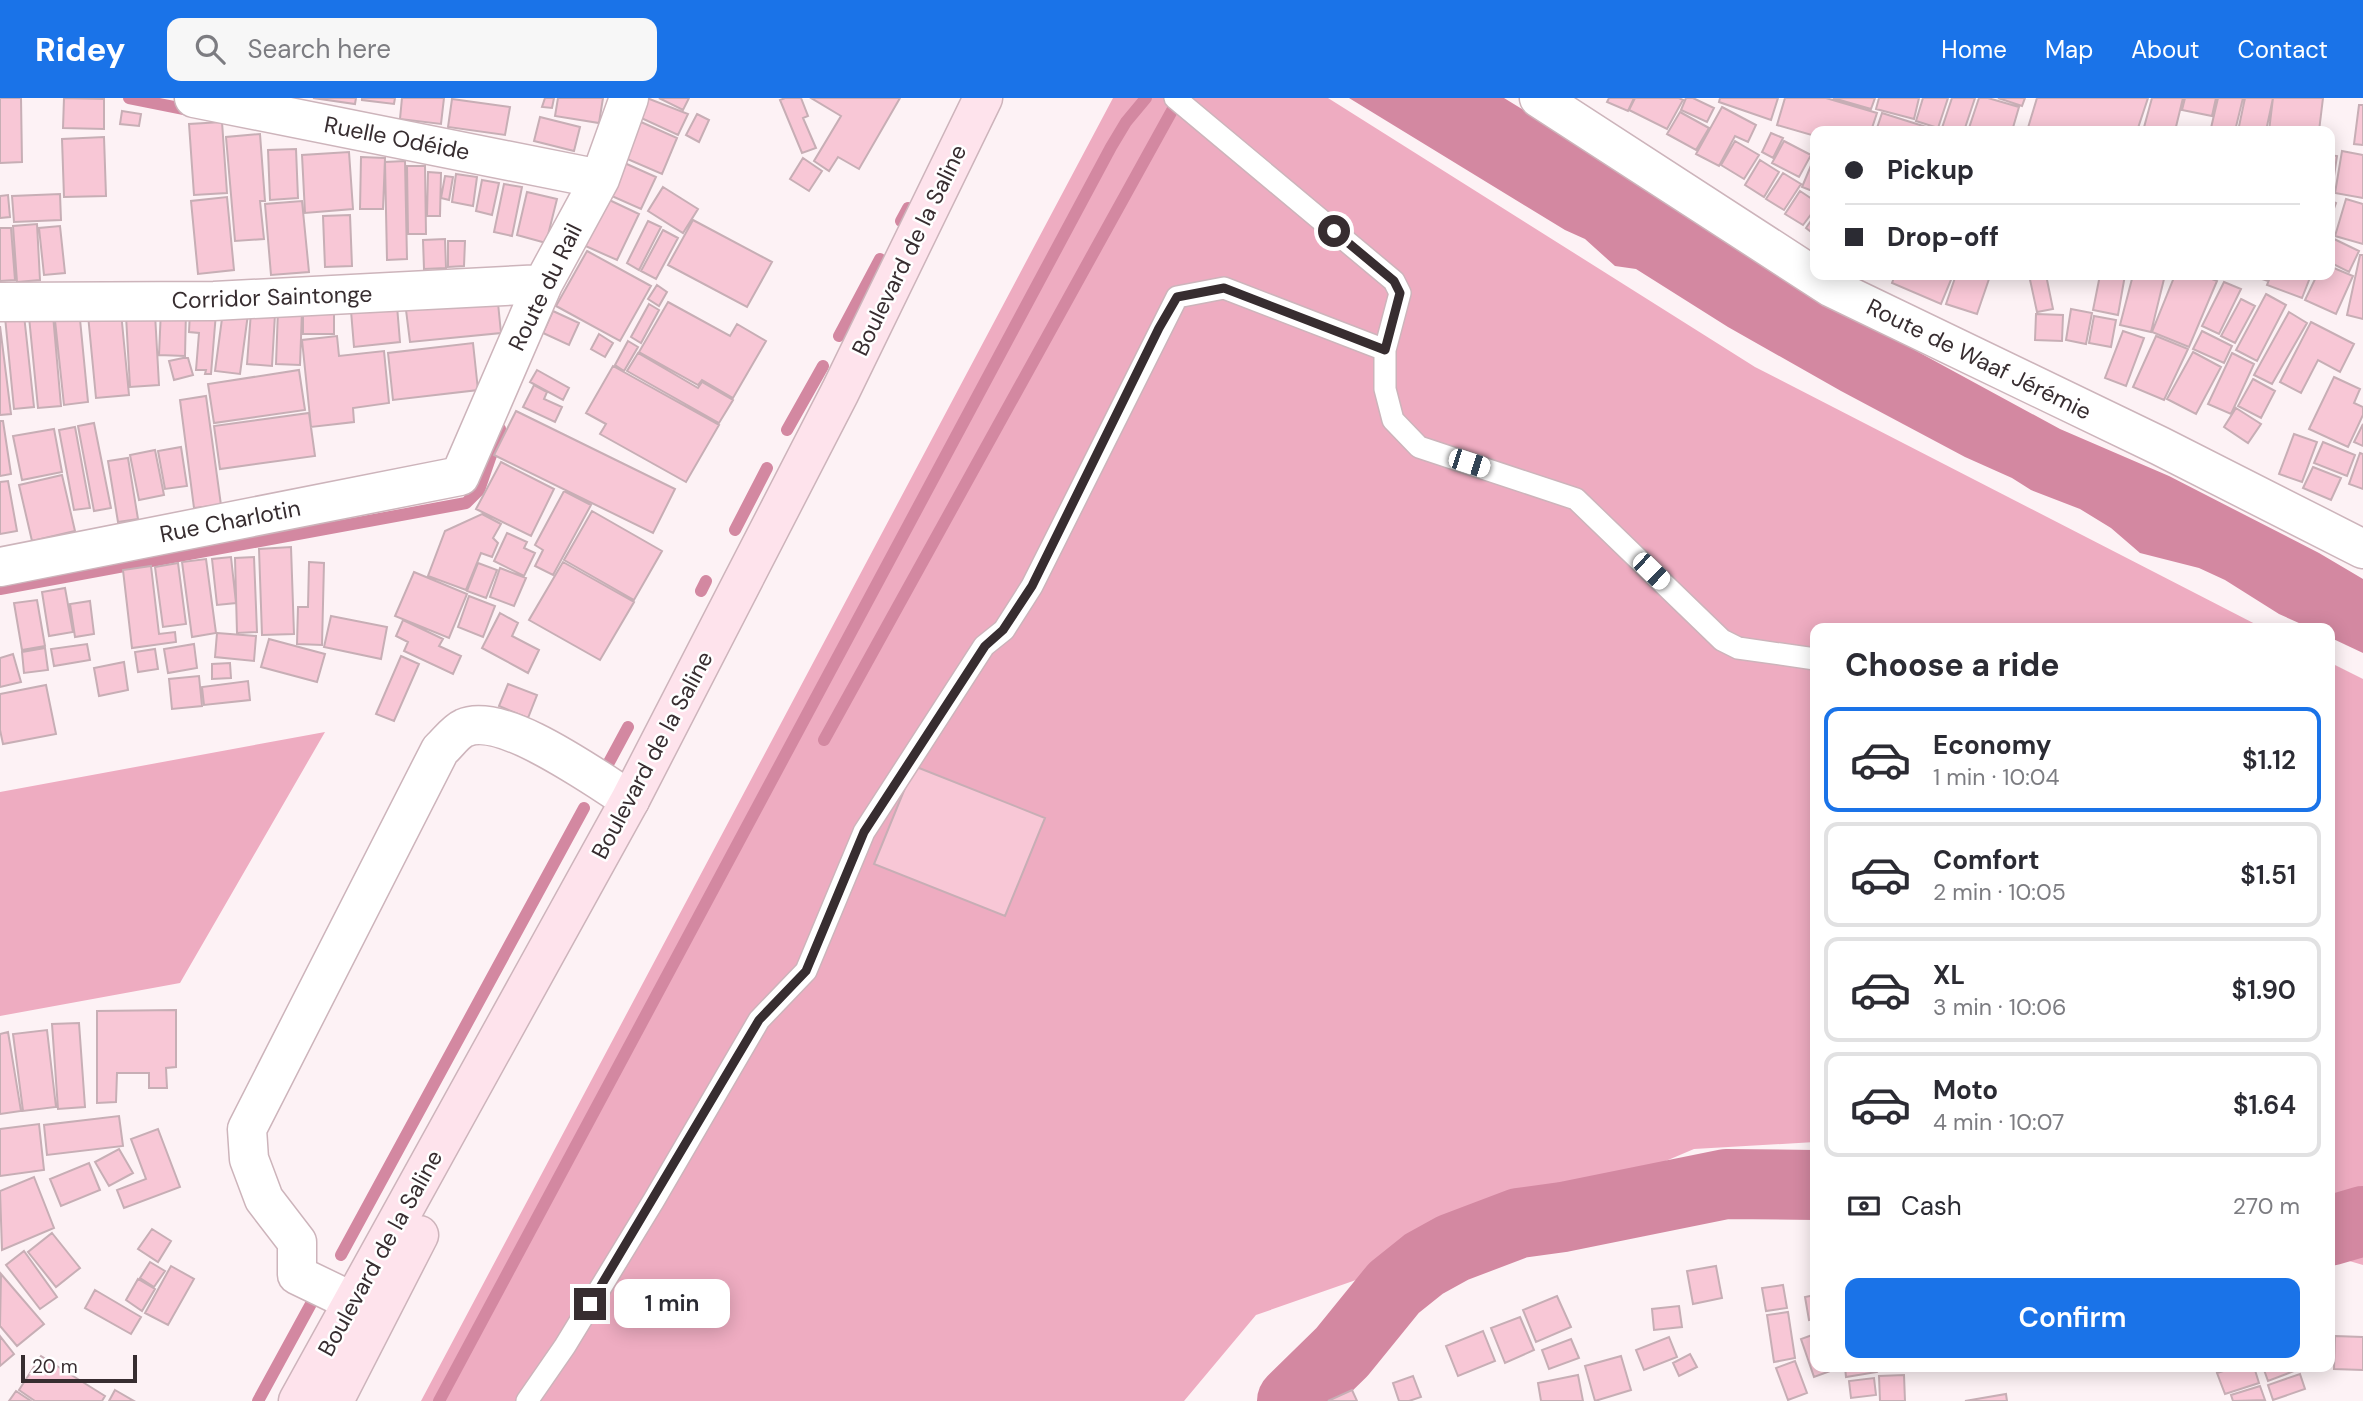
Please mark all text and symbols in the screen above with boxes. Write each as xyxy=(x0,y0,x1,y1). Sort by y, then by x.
search box xyxy=(167,18,657,81)
text: Ridey xyxy=(35,28,125,71)
icon: search xyxy=(191,30,229,68)
text: Search here xyxy=(247,32,391,66)
text: Home xyxy=(1941,34,2007,65)
text: Map xyxy=(2045,34,2093,65)
text: About xyxy=(2131,34,2200,65)
text: Contact xyxy=(2238,34,2328,65)
street label: Ruelle Odéide xyxy=(322,109,472,167)
street label: Boulevard de la Saline xyxy=(845,140,973,360)
text: Pickup xyxy=(1887,153,1974,187)
route start xyxy=(1318,215,1350,247)
street label: Route du Rail xyxy=(501,218,589,356)
text: Drop-off xyxy=(1887,220,1999,254)
street label: Corridor Saintonge xyxy=(171,279,373,315)
street label: Route de Waaf Jérémie xyxy=(1862,292,2096,426)
car xyxy=(1446,447,1493,479)
street label: Rue Charlotin xyxy=(157,493,303,549)
car xyxy=(1629,549,1674,593)
text: Choose a ride xyxy=(1845,644,2060,686)
street label: Boulevard de la Saline xyxy=(584,646,720,864)
icon: car xyxy=(1849,728,1912,791)
text: Economy xyxy=(1933,728,2051,762)
text: $1.12 xyxy=(2242,743,2296,777)
text: 1 min · 10:04 xyxy=(1933,762,2060,792)
icon: car xyxy=(1849,843,1912,906)
text: Comfort xyxy=(1933,843,2039,877)
text: $1.51 xyxy=(2240,858,2296,892)
text: 2 min · 10:05 xyxy=(1933,877,2066,907)
icon: car xyxy=(1849,958,1912,1021)
text: XL xyxy=(1933,958,1965,992)
text: $1.90 xyxy=(2231,973,2296,1007)
text: 3 min · 10:06 xyxy=(1933,992,2066,1022)
icon: car xyxy=(1849,1073,1912,1136)
text: Moto xyxy=(1933,1073,1998,1107)
text: $1.64 xyxy=(2233,1088,2296,1122)
text: 4 min · 10:07 xyxy=(1933,1107,2064,1137)
street label: Boulevard de la Saline xyxy=(311,1145,449,1361)
icon: cash xyxy=(1845,1187,1883,1225)
text: Cash xyxy=(1901,1189,1962,1223)
text: 270 m xyxy=(2233,1191,2300,1221)
button: Confirm xyxy=(1845,1278,2300,1358)
callout: 1 min xyxy=(614,1280,730,1328)
route end xyxy=(574,1288,606,1320)
text: 1 min xyxy=(645,1288,699,1318)
scale bar xyxy=(21,1352,136,1384)
text: 20 m xyxy=(32,1354,78,1379)

